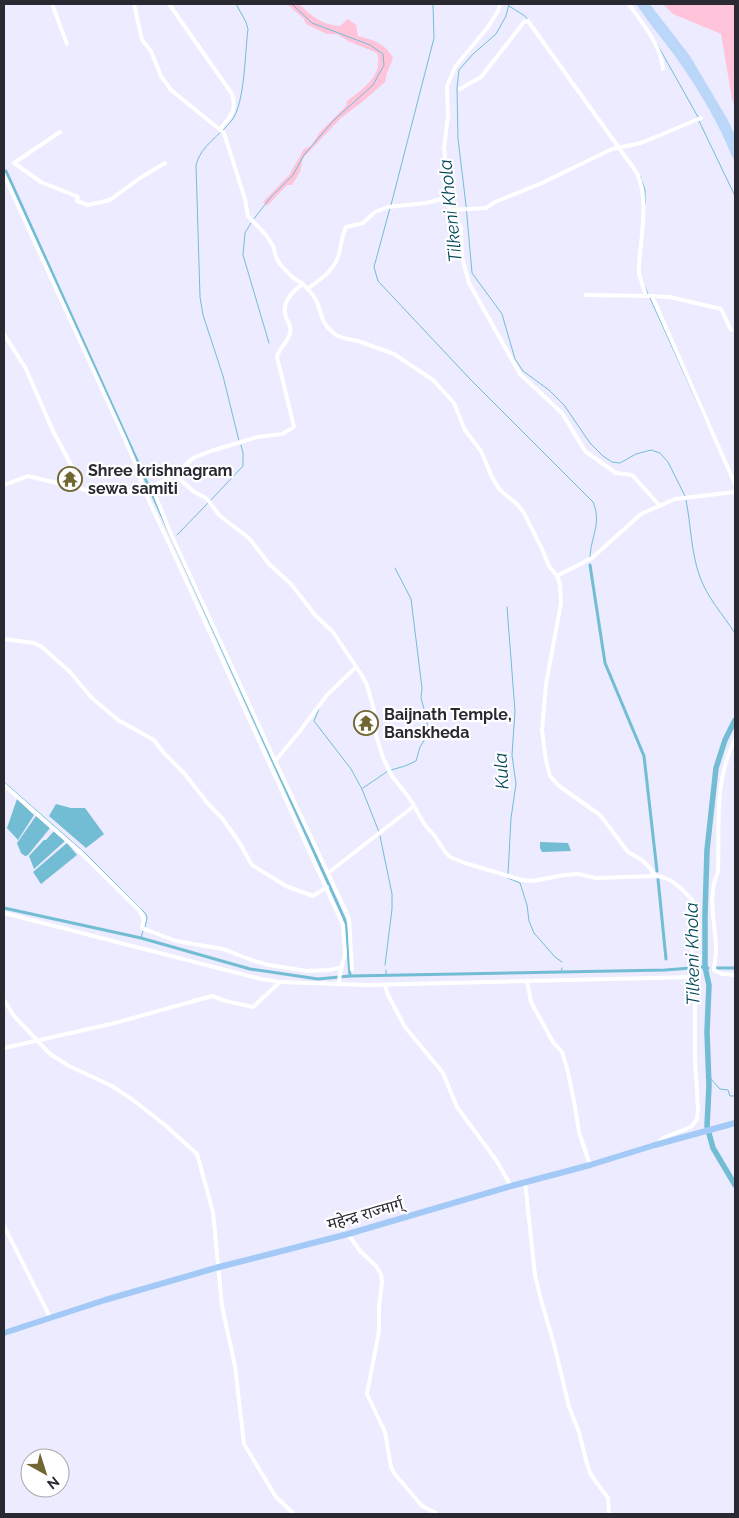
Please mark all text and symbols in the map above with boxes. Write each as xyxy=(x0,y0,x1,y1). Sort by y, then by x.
water label: Tilkeni Khola xyxy=(434,158,466,264)
place label: Shree krishnagram sewa samiti xyxy=(88,461,233,498)
temple icon: Shree krishnagram sewa samiti xyxy=(57,466,83,492)
place label: Baijnath Temple, Banskheda xyxy=(384,705,512,742)
temple icon: Baijnath Temple, Banskheda xyxy=(353,710,379,736)
water label: Kula xyxy=(490,752,512,790)
water label: Tilkeni Khola xyxy=(681,902,703,1006)
street label: महेन्द्र राज्मार्ग् xyxy=(325,1193,408,1235)
north arrow xyxy=(20,1448,70,1498)
text: N xyxy=(44,1474,62,1493)

